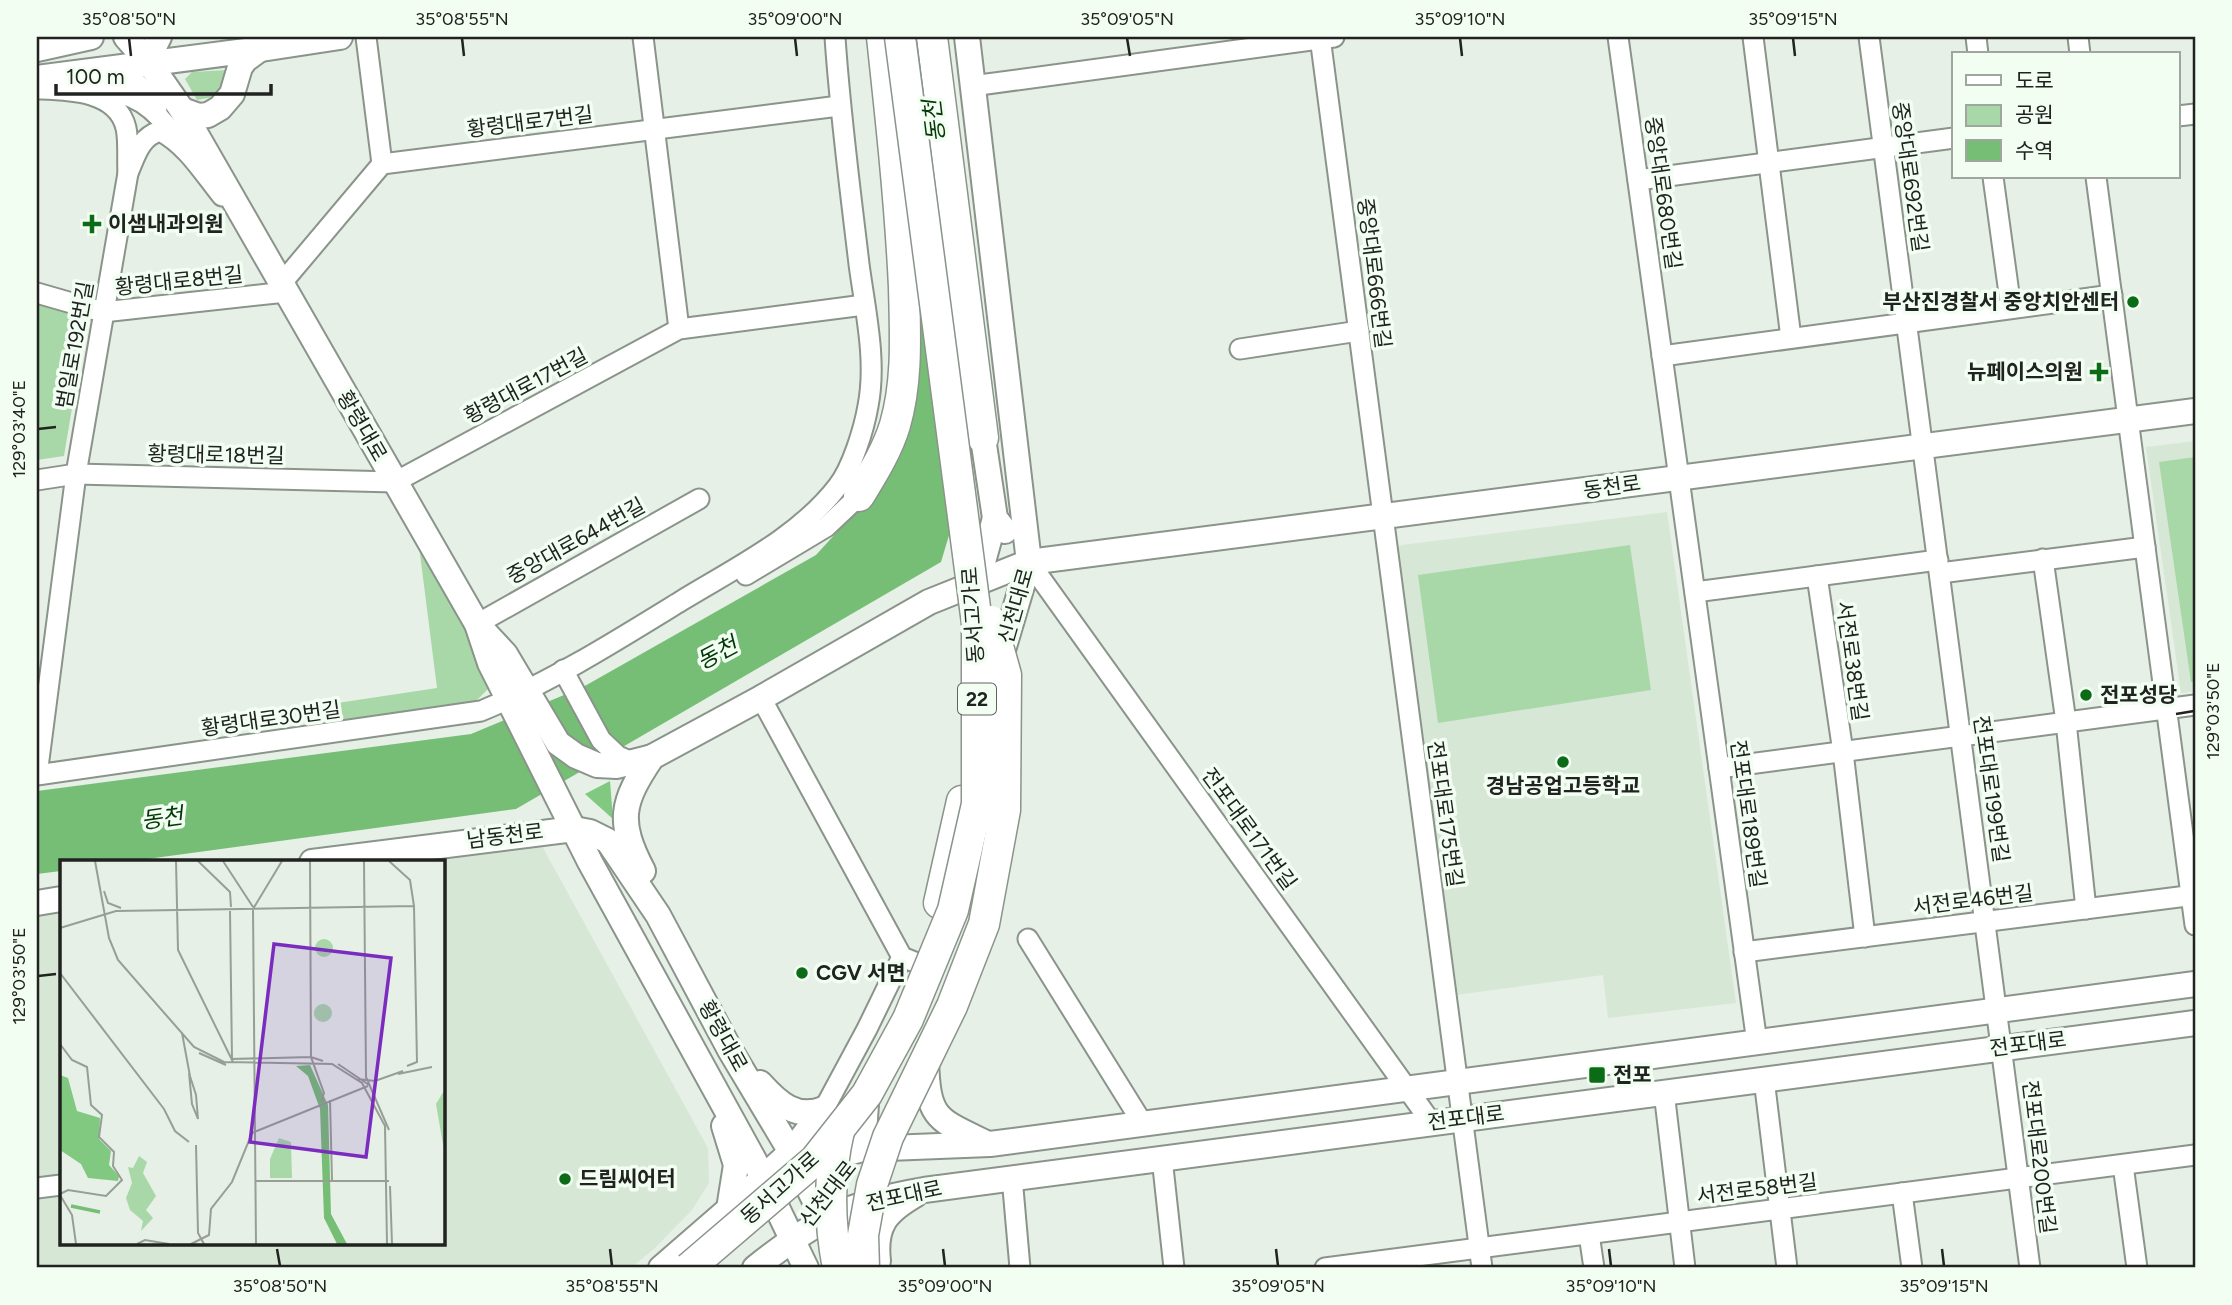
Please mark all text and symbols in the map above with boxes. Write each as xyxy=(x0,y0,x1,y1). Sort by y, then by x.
text: 35°08'50"N xyxy=(82,8,176,30)
text: 35°08'55"N xyxy=(415,8,509,30)
text: 35°09'00"N xyxy=(748,8,842,30)
text: 35°09'05"N xyxy=(1080,8,1174,30)
text: 35°09'10"N xyxy=(1415,8,1505,30)
text: 35°09'15"N xyxy=(1748,8,1838,30)
scale bar xyxy=(56,52,271,96)
legend xyxy=(1952,52,2180,178)
text: 100 m xyxy=(66,64,125,89)
text: 도로 xyxy=(2015,68,2054,93)
water label: 동천 xyxy=(917,95,950,144)
street label: 중앙대로692번길 xyxy=(1888,100,1933,254)
street label: 황령대로7번길 xyxy=(465,101,595,142)
text: 공원 xyxy=(2015,102,2054,127)
street label: 중앙대로680번길 xyxy=(1640,115,1687,271)
text: 수역 xyxy=(2015,138,2054,163)
street label: 중앙대로666번길 xyxy=(1353,196,1396,350)
place label: 이샘내과의원 xyxy=(108,211,224,236)
marker: 이샘내과의원 xyxy=(82,214,102,234)
street label: 황령대로8번길 xyxy=(114,261,244,300)
street label: 범일로192번길 xyxy=(51,279,98,411)
place label: 부산진경찰서 중앙치안센터 xyxy=(1882,289,2119,314)
marker: 부산진경찰서 중앙치안센터 xyxy=(2125,294,2141,310)
street label: 황령대로17번길 xyxy=(460,343,592,428)
place label: 뉴페이스의원 xyxy=(1967,359,2083,384)
marker: 뉴페이스의원 xyxy=(2089,362,2109,382)
text: 129°03'40"E xyxy=(8,380,30,478)
street label: 황령대로 xyxy=(332,386,393,465)
street label: 황령대로18번길 xyxy=(147,441,285,468)
street label: 동천로 xyxy=(1581,470,1642,503)
street label: 중앙대로644번길 xyxy=(502,492,649,589)
street label: 신천대로 xyxy=(993,565,1038,646)
street label: 동서고가로 xyxy=(957,566,988,664)
street label: 서전로38번길 xyxy=(1832,599,1873,723)
water label: 동천 xyxy=(692,629,745,675)
text: 129°03'50"E xyxy=(2202,662,2224,760)
place label: 전포성당 xyxy=(2100,682,2177,707)
road number: 22 xyxy=(958,684,996,714)
marker: 전포성당 xyxy=(2078,687,2094,703)
street label: 황령대로30번길 xyxy=(199,696,342,741)
street label: 전포대로199번길 xyxy=(1969,714,2014,864)
street label: 전포대로189번길 xyxy=(1726,738,1771,890)
street label: 전포대로175번길 xyxy=(1423,739,1468,889)
marker: 경남공업고등학교 xyxy=(1555,754,1571,770)
street label: 전포대로171번길 xyxy=(1197,763,1302,895)
place label: 경남공업고등학교 xyxy=(1486,773,1640,798)
water label: 동천 xyxy=(139,801,188,835)
street label: 남동천로 xyxy=(465,818,545,853)
inset map xyxy=(60,860,444,1246)
street label: 서전로46번길 xyxy=(1911,880,2035,919)
text: 129°03'50"E xyxy=(8,927,30,1025)
place label: CGV 서면 xyxy=(816,960,906,985)
marker: CGV 서면 xyxy=(794,965,810,981)
street label: 황령대로 xyxy=(694,996,753,1076)
street label: 전포대로 xyxy=(1988,1026,2068,1061)
place label: 전포 xyxy=(1613,1062,1652,1087)
marker: 전포 xyxy=(1587,1065,1607,1085)
street label: 전포대로200번길 xyxy=(2018,1079,2061,1235)
street label: 전포대로 xyxy=(1426,1100,1506,1135)
street label: 동서고가로 xyxy=(735,1146,824,1229)
street label: 신천대로 xyxy=(794,1156,861,1232)
place label: 드림씨어터 xyxy=(579,1166,676,1191)
street label: 서전로58번길 xyxy=(1695,1169,1819,1208)
marker: 드림씨어터 xyxy=(557,1171,573,1187)
street label: 전포대로 xyxy=(864,1175,944,1216)
text: 35°08'50"N xyxy=(233,1275,327,1297)
text: 35°08'55"N xyxy=(565,1275,659,1297)
text: 35°09'00"N xyxy=(898,1275,992,1297)
text: 35°09'05"N xyxy=(1231,1275,1325,1297)
text: 35°09'10"N xyxy=(1566,1275,1656,1297)
text: 35°09'15"N xyxy=(1899,1275,1989,1297)

